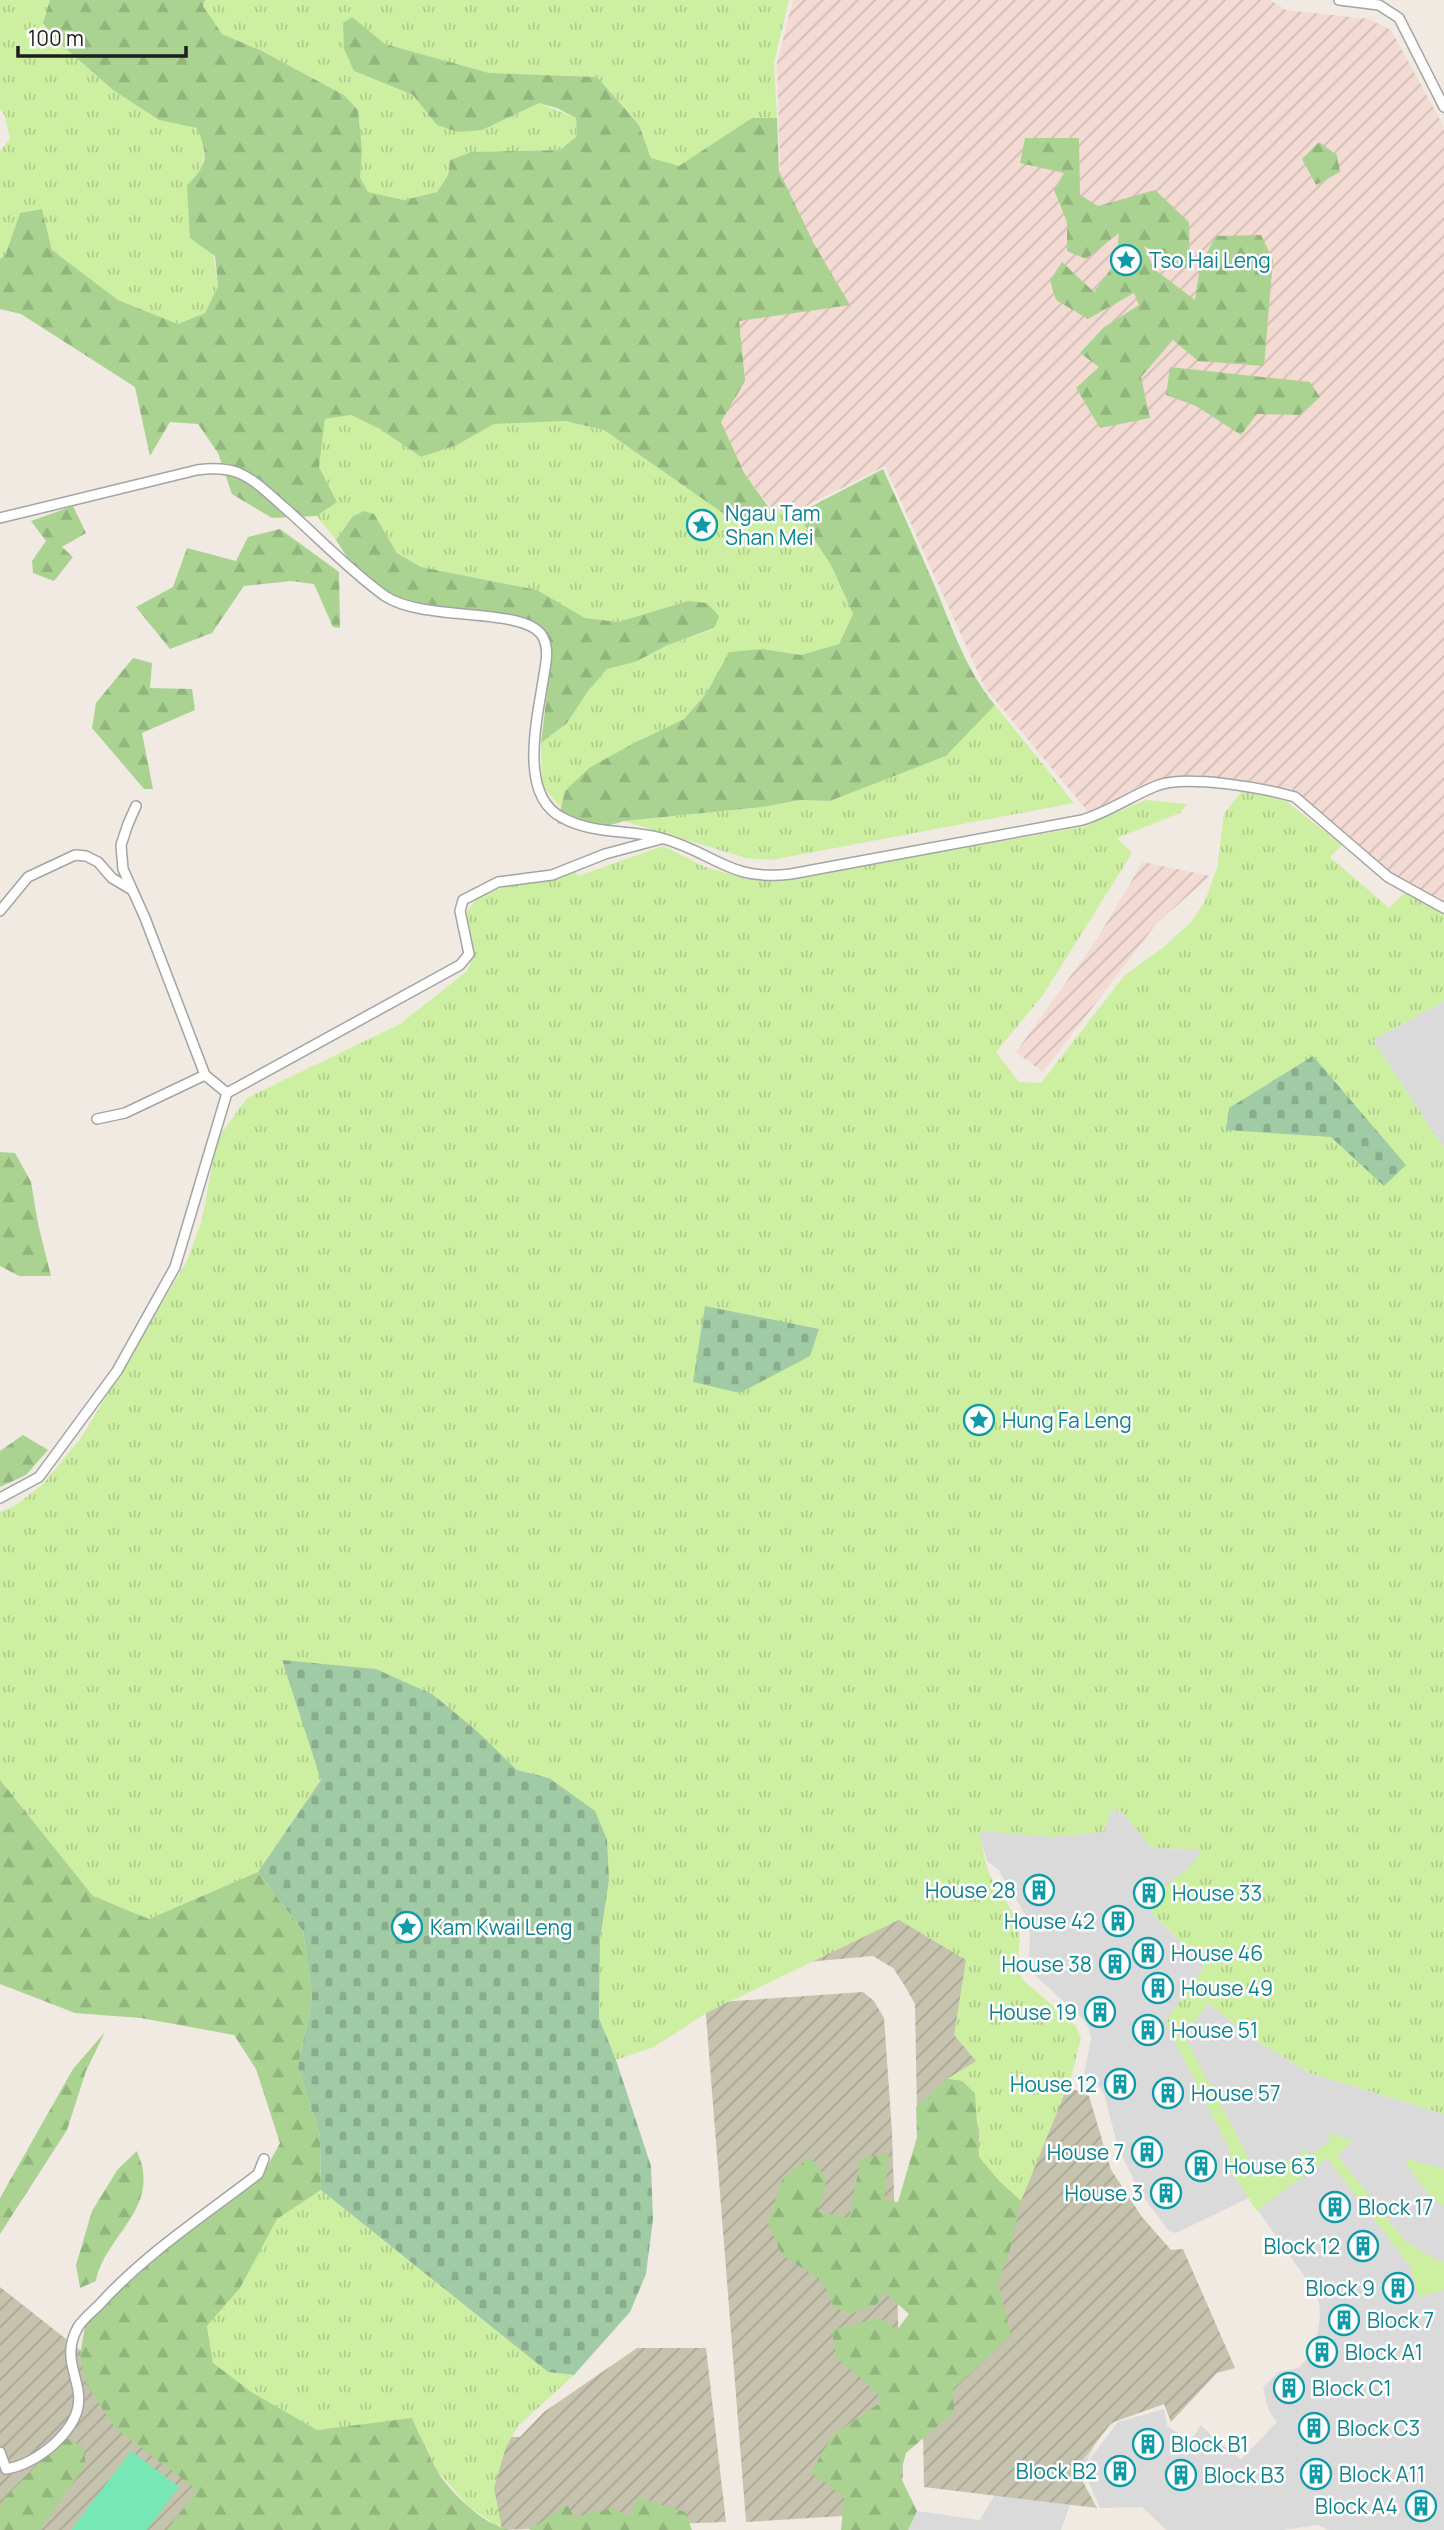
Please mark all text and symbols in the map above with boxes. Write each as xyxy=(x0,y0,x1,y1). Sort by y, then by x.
scale bar xyxy=(18,14,186,58)
text: 100 m xyxy=(28,24,84,52)
place icon: Tso Hai Leng xyxy=(1109,243,1143,277)
place label: Tso Hai Leng xyxy=(1149,246,1271,274)
place label: Ngau Tam Shan Mei xyxy=(725,499,821,551)
place icon: Ngau Tam Shan Mei xyxy=(685,508,719,542)
place icon: Hung Fa Leng xyxy=(962,1403,996,1437)
place label: Hung Fa Leng xyxy=(1002,1406,1132,1434)
building icon: House 28 xyxy=(1022,1873,1056,1907)
place label: House 28 xyxy=(925,1876,1016,1904)
building icon: House 33 xyxy=(1132,1876,1166,1910)
place label: House 33 xyxy=(1172,1879,1262,1907)
building icon: House 42 xyxy=(1101,1904,1135,1938)
place label: House 42 xyxy=(1004,1907,1095,1935)
place icon: Kam Kwai Leng xyxy=(390,1910,424,1944)
place label: Kam Kwai Leng xyxy=(430,1913,572,1941)
building icon: House 46 xyxy=(1131,1936,1165,1970)
place label: House 46 xyxy=(1171,1939,1263,1967)
building icon: House 38 xyxy=(1098,1947,1132,1981)
place label: House 38 xyxy=(1001,1950,1092,1978)
building icon: House 49 xyxy=(1141,1971,1175,2005)
place label: House 49 xyxy=(1181,1974,1273,2002)
building icon: House 19 xyxy=(1083,1995,1117,2029)
place label: House 19 xyxy=(989,1998,1077,2026)
building icon: House 51 xyxy=(1131,2013,1165,2047)
place label: House 51 xyxy=(1171,2016,1258,2044)
building icon: House 12 xyxy=(1103,2067,1137,2101)
place label: House 12 xyxy=(1010,2070,1097,2098)
building icon: House 57 xyxy=(1151,2076,1185,2110)
place label: House 57 xyxy=(1191,2079,1280,2107)
building icon: House 7 xyxy=(1130,2135,1164,2169)
place label: House 7 xyxy=(1047,2138,1124,2166)
building icon: House 63 xyxy=(1184,2149,1218,2183)
place label: House 63 xyxy=(1224,2152,1315,2180)
building icon: House 3 xyxy=(1149,2176,1183,2210)
place label: House 3 xyxy=(1065,2179,1143,2207)
building icon: Block 17 xyxy=(1318,2190,1352,2224)
place label: Block 17 xyxy=(1358,2193,1433,2221)
building icon: Block 12 xyxy=(1346,2229,1380,2263)
place label: Block 12 xyxy=(1263,2232,1340,2260)
building icon: Block 9 xyxy=(1381,2271,1415,2305)
place label: Block 9 xyxy=(1306,2274,1375,2302)
building icon: Block 7 xyxy=(1327,2303,1361,2337)
place label: Block 7 xyxy=(1367,2306,1434,2334)
building icon: Block A1 xyxy=(1305,2335,1339,2369)
place label: Block A1 xyxy=(1345,2338,1423,2366)
building icon: Block C1 xyxy=(1272,2371,1306,2405)
place label: Block C1 xyxy=(1312,2374,1392,2402)
building icon: Block C3 xyxy=(1297,2411,1331,2445)
place label: Block C3 xyxy=(1337,2414,1420,2442)
building icon: Block B1 xyxy=(1131,2427,1165,2461)
place label: Block B1 xyxy=(1171,2430,1249,2458)
building icon: Block B2 xyxy=(1103,2454,1137,2488)
place label: Block B2 xyxy=(1016,2457,1097,2485)
building icon: Block A11 xyxy=(1299,2457,1333,2491)
building icon: Block B3 xyxy=(1164,2458,1198,2492)
place label: Block A11 xyxy=(1339,2460,1425,2488)
place label: Block B3 xyxy=(1204,2461,1285,2489)
building icon: Block A4 xyxy=(1404,2489,1438,2523)
place label: Block A4 xyxy=(1315,2492,1398,2520)

